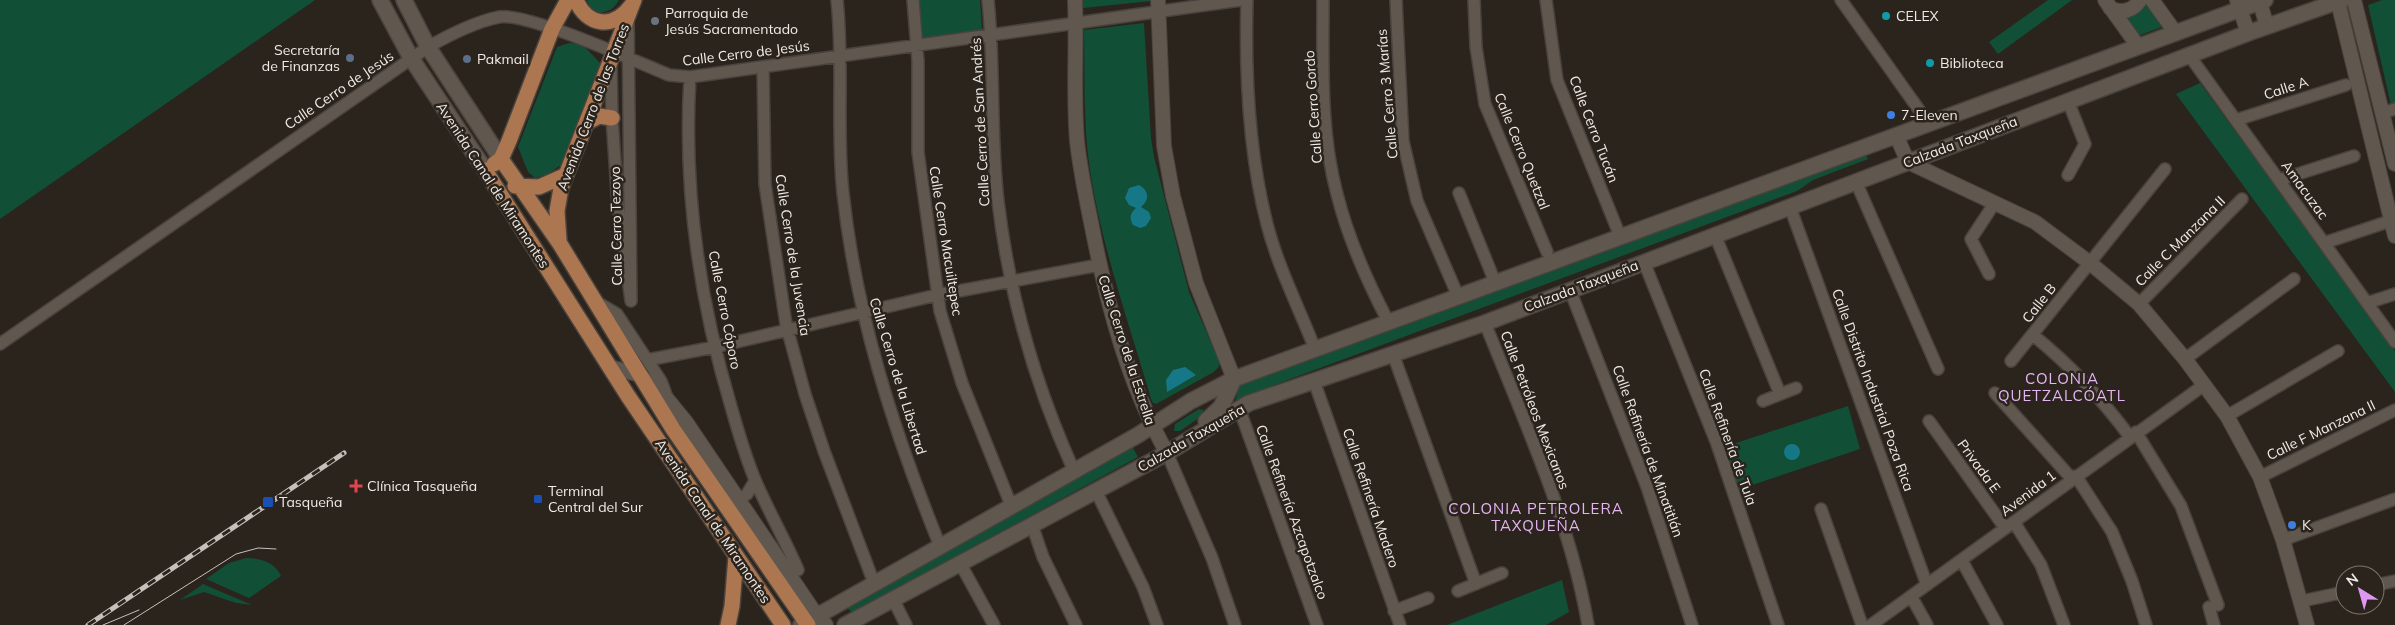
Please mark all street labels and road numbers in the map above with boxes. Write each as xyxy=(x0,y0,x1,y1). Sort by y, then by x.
street label: Avenida Cerro de las Torres xyxy=(553,21,633,193)
street label: Calle Cerro 3 Marías xyxy=(1372,28,1402,160)
street label: Calle Cerro de Jesús xyxy=(681,36,811,70)
street label: Calle Cerro de San Andrés xyxy=(967,37,993,207)
street label: Calle Cerro de Jesús xyxy=(281,47,397,133)
street label: Calle Cerro Gordo xyxy=(1300,50,1326,164)
street label: Calle A xyxy=(2261,72,2311,104)
street label: Calle Cerro Tucán xyxy=(1565,73,1623,185)
street label: Calle Cerro Quetzal xyxy=(1490,90,1554,212)
street label: Avenida Canal de Miramontes xyxy=(432,99,554,272)
street label: Calzada Taxqueña xyxy=(1900,112,2020,172)
street label: Amacuzac xyxy=(2278,157,2332,223)
street label: Calle Cerro Macuiltepec xyxy=(925,165,967,317)
street label: Calle Cerro Tezoyo xyxy=(606,166,626,286)
street label: Calle Cerro de la Juvencia xyxy=(771,173,815,337)
street label: Calle C Manzana II xyxy=(2131,192,2229,290)
street label: Calle Cerro Cóporo xyxy=(705,249,745,371)
street label: Calzada Taxqueña xyxy=(1521,256,1641,316)
street label: Calle Cerro de la Estrella xyxy=(1094,273,1160,427)
street label: Calle B xyxy=(2018,280,2060,326)
street label: Calle Distrito Industrial Poza Rica xyxy=(1828,286,1918,494)
street label: Calle Cerro de la Libertad xyxy=(866,295,930,457)
street label: Calle Petróleos Mexicanos xyxy=(1496,328,1574,492)
street label: Calle Refinería de Minatitlán xyxy=(1608,362,1688,540)
street label: Calle Refinería de Tula xyxy=(1695,366,1761,508)
street label: Calle F Manzana II xyxy=(2264,396,2378,464)
street label: Calzada Taxqueña xyxy=(1134,400,1248,476)
street label: Calle Refinería Azcapotzalco xyxy=(1252,422,1332,602)
street label: Calle Refinería Madero xyxy=(1339,426,1403,570)
street label: Avenida Canal de Miramontes xyxy=(651,435,775,607)
street label: Privada E xyxy=(1954,436,2004,496)
street label: Avenida 1 xyxy=(1997,466,2059,520)

